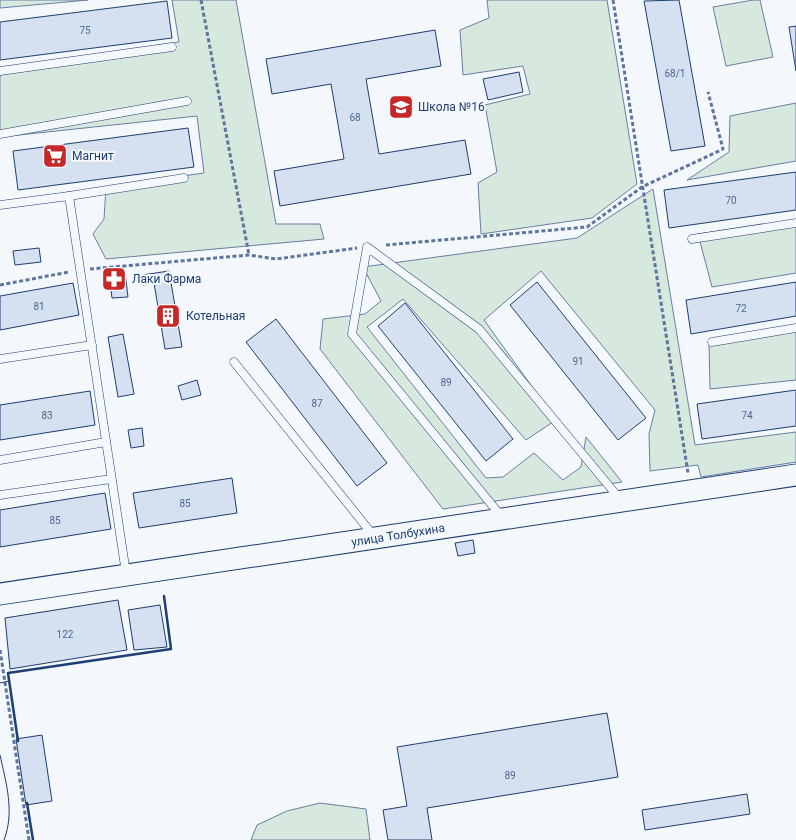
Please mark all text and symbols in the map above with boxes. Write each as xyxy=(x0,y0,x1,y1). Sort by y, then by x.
house number: 75 xyxy=(79,25,91,36)
house number: 68/1 xyxy=(665,68,686,79)
school or university icon: Школа №16 xyxy=(388,94,414,120)
place label: Школа №16 xyxy=(418,100,485,114)
house number: 68 xyxy=(349,112,361,123)
supermarket icon: Магнит xyxy=(42,143,68,169)
place label: Магнит xyxy=(72,149,114,163)
house number: 70 xyxy=(725,195,737,206)
pharmacy icon: Лаки Фарма xyxy=(101,266,127,292)
place label: Лаки Фарма xyxy=(132,272,201,286)
house number: 81 xyxy=(33,301,45,312)
building icon: Котельная xyxy=(155,303,181,329)
house number: 72 xyxy=(735,303,747,314)
place label: Котельная xyxy=(186,309,245,323)
house number: 91 xyxy=(572,356,584,367)
house number: 89 xyxy=(440,377,452,388)
house number: 87 xyxy=(311,398,323,409)
house number: 83 xyxy=(41,410,53,421)
house number: 74 xyxy=(741,410,753,421)
house number: 85 xyxy=(179,498,191,509)
house number: 85 xyxy=(49,515,61,526)
street label: улица Толбухина xyxy=(350,521,446,549)
house number: 122 xyxy=(57,629,74,640)
house number: 89 xyxy=(504,770,516,781)

